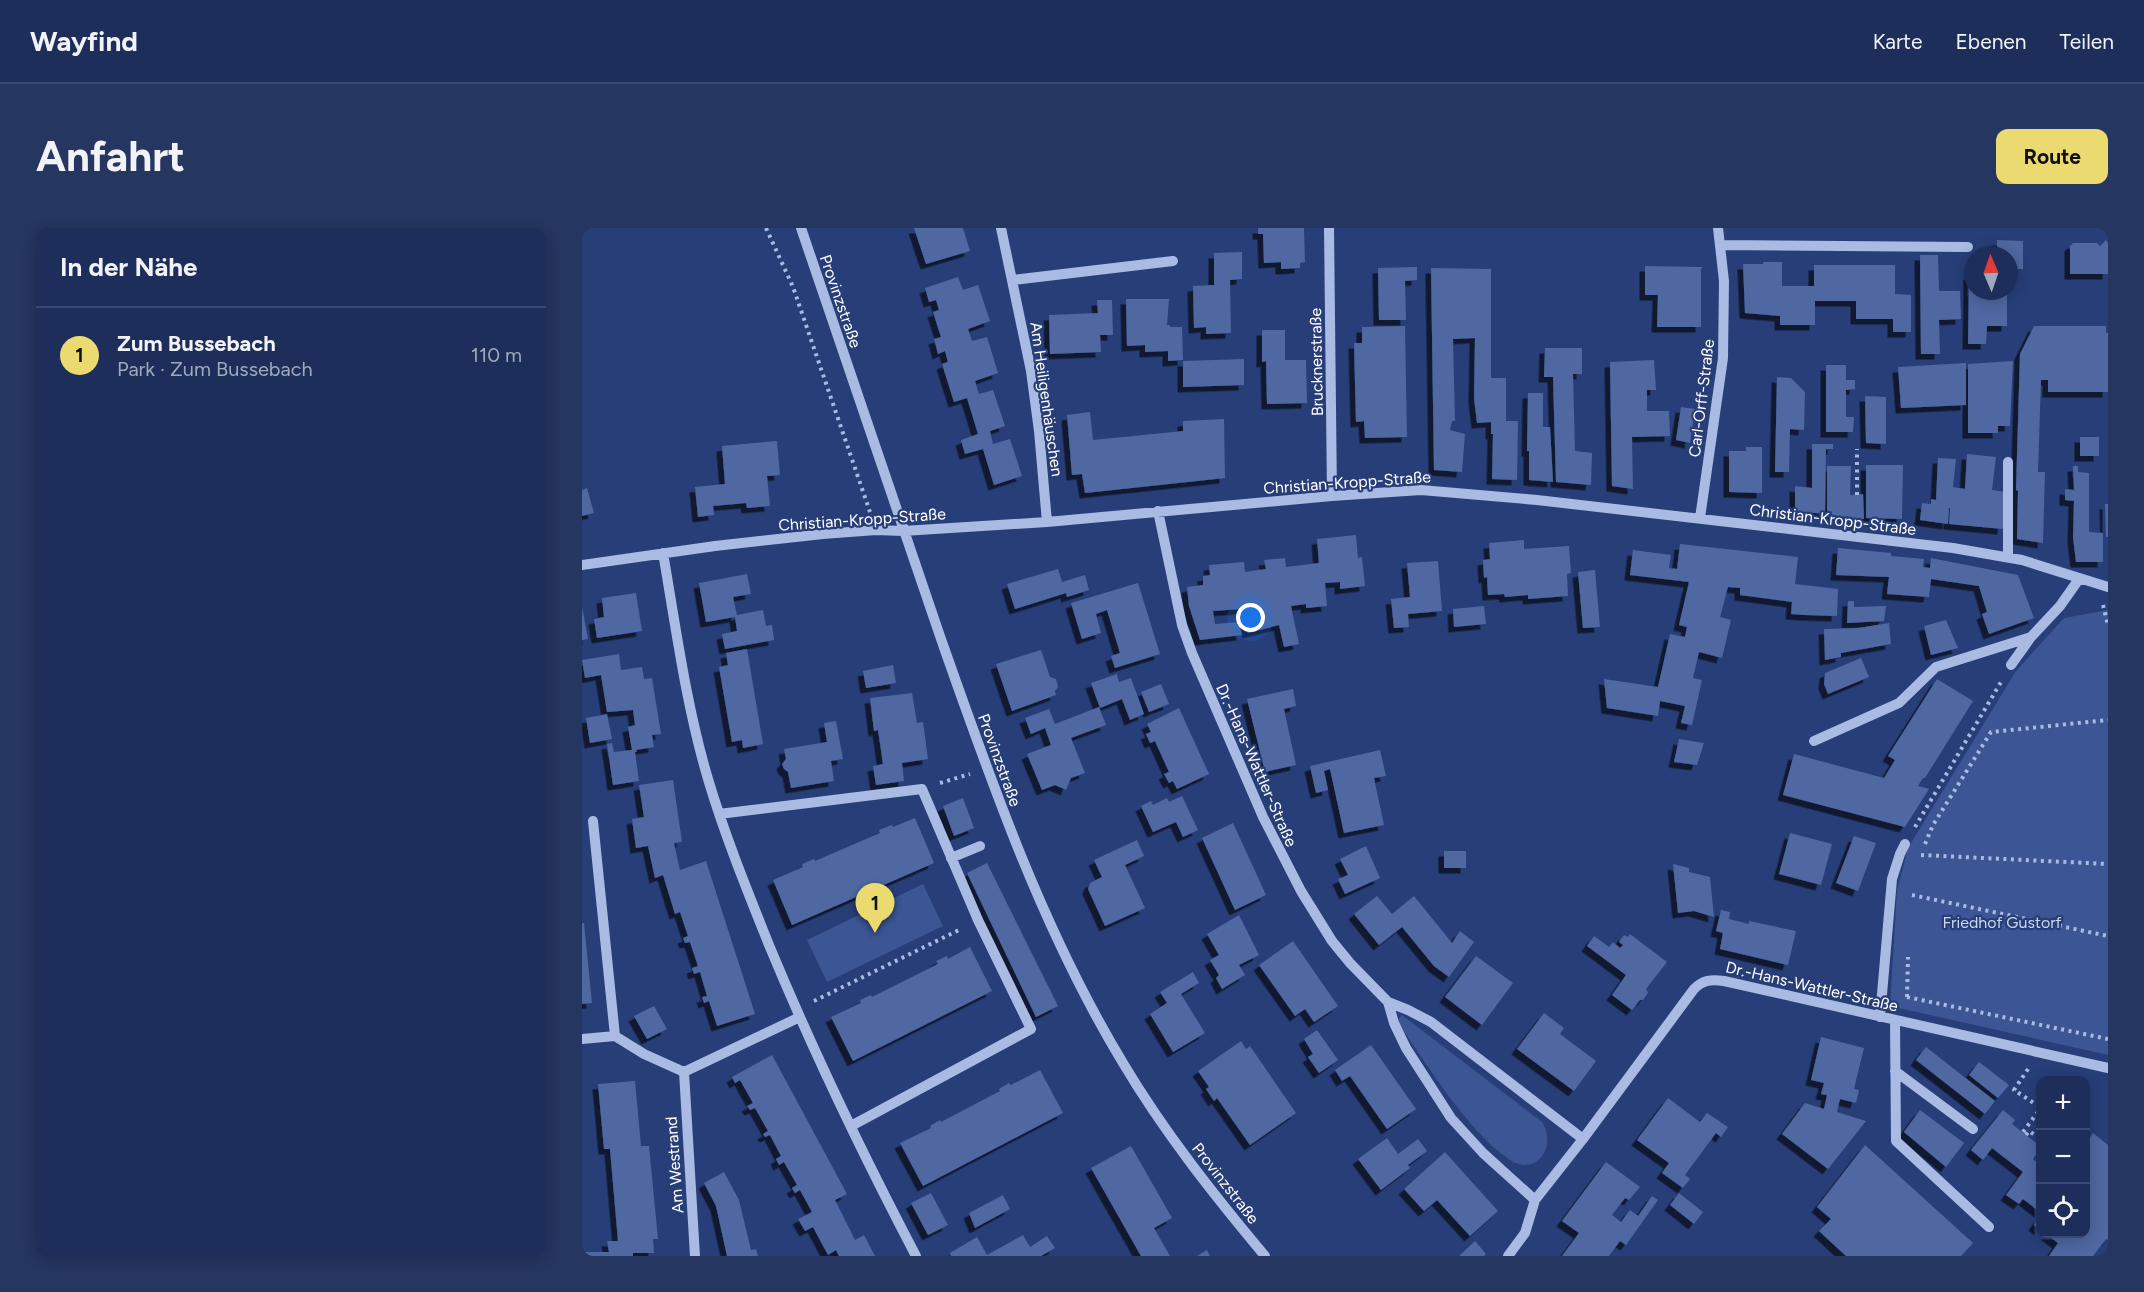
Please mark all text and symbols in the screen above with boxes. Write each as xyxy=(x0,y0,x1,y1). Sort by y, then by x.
text: Wayfind xyxy=(30,24,138,58)
text: Karte xyxy=(1873,29,1922,54)
text: Ebenen xyxy=(1955,29,2027,54)
text: Teilen xyxy=(2060,29,2114,54)
button: Route xyxy=(1996,129,2108,184)
text: Anfahrt xyxy=(36,131,185,182)
north arrow xyxy=(1964,246,2018,300)
text: In der Nähe xyxy=(60,251,197,283)
street label: Provinzstraße xyxy=(816,252,865,351)
street label: Brucknerstraße xyxy=(1306,307,1327,416)
street label: Am Heiligenhäuschen xyxy=(1026,321,1067,478)
text: Zum Bussebach xyxy=(117,330,276,357)
street label: Carl-Orff-Straße xyxy=(1685,338,1718,458)
text: 1 xyxy=(75,343,84,367)
text: 110 m xyxy=(471,343,522,367)
text: Park · Zum Bussebach xyxy=(117,357,313,381)
street label: Christian-Kropp-Straße xyxy=(1263,467,1432,498)
street label: Christian-Kropp-Straße xyxy=(1749,500,1918,539)
street label: Christian-Kropp-Straße xyxy=(778,504,947,535)
your location xyxy=(1236,603,1265,632)
street label: Dr.-Hans-Wattler-Straße xyxy=(1212,681,1301,850)
street label: Provinzstraße xyxy=(974,711,1025,809)
pin: 1 xyxy=(856,884,894,933)
park label: Friedhof Gustorf xyxy=(1943,913,2062,932)
street label: Dr.-Hans-Wattler-Straße xyxy=(1724,957,1900,1016)
map controls xyxy=(2036,1076,2090,1238)
button: + xyxy=(2036,1076,2090,1130)
street label: Am Westrand xyxy=(662,1116,687,1214)
button: − xyxy=(2036,1130,2090,1184)
street label: Provinzstraße xyxy=(1188,1139,1263,1228)
button: locate xyxy=(2036,1184,2090,1238)

